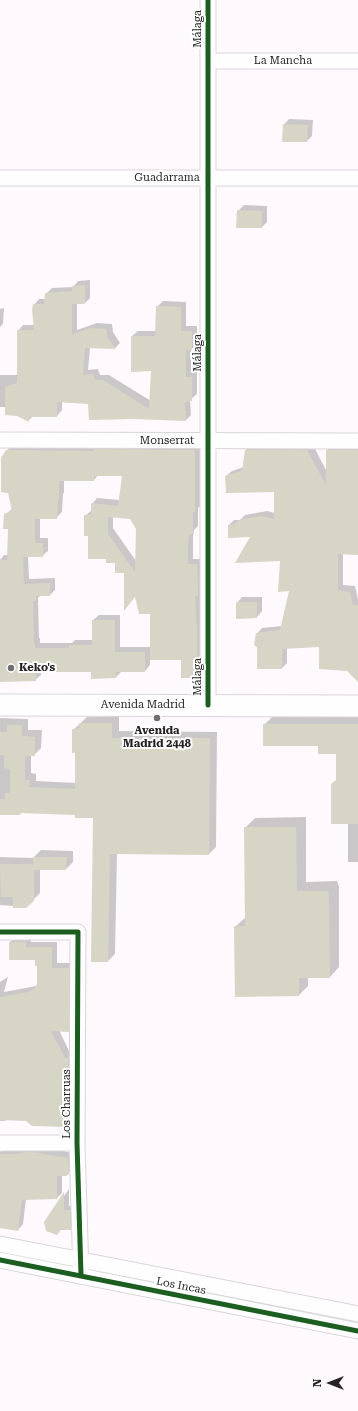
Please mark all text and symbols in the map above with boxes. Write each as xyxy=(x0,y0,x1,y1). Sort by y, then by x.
street label: Málaga xyxy=(191,10,205,48)
street label: La Mancha xyxy=(254,54,312,68)
street label: Guadarrama xyxy=(134,171,200,185)
street label: Málaga xyxy=(191,334,205,372)
street label: Monserrat xyxy=(140,434,194,448)
street label: Málaga xyxy=(191,658,205,696)
place label: Keko's xyxy=(19,661,55,675)
marker: Keko's xyxy=(6,663,16,673)
street label: Avenida Madrid xyxy=(101,698,185,712)
marker: Avenida Madrid 2448 xyxy=(152,713,162,723)
place label: Avenida Madrid 2448 xyxy=(123,724,191,750)
street label: Los Charruas xyxy=(60,1069,74,1139)
street label: Los Incas xyxy=(155,1275,207,1297)
north arrow xyxy=(310,1363,350,1403)
text: N xyxy=(311,1379,324,1387)

